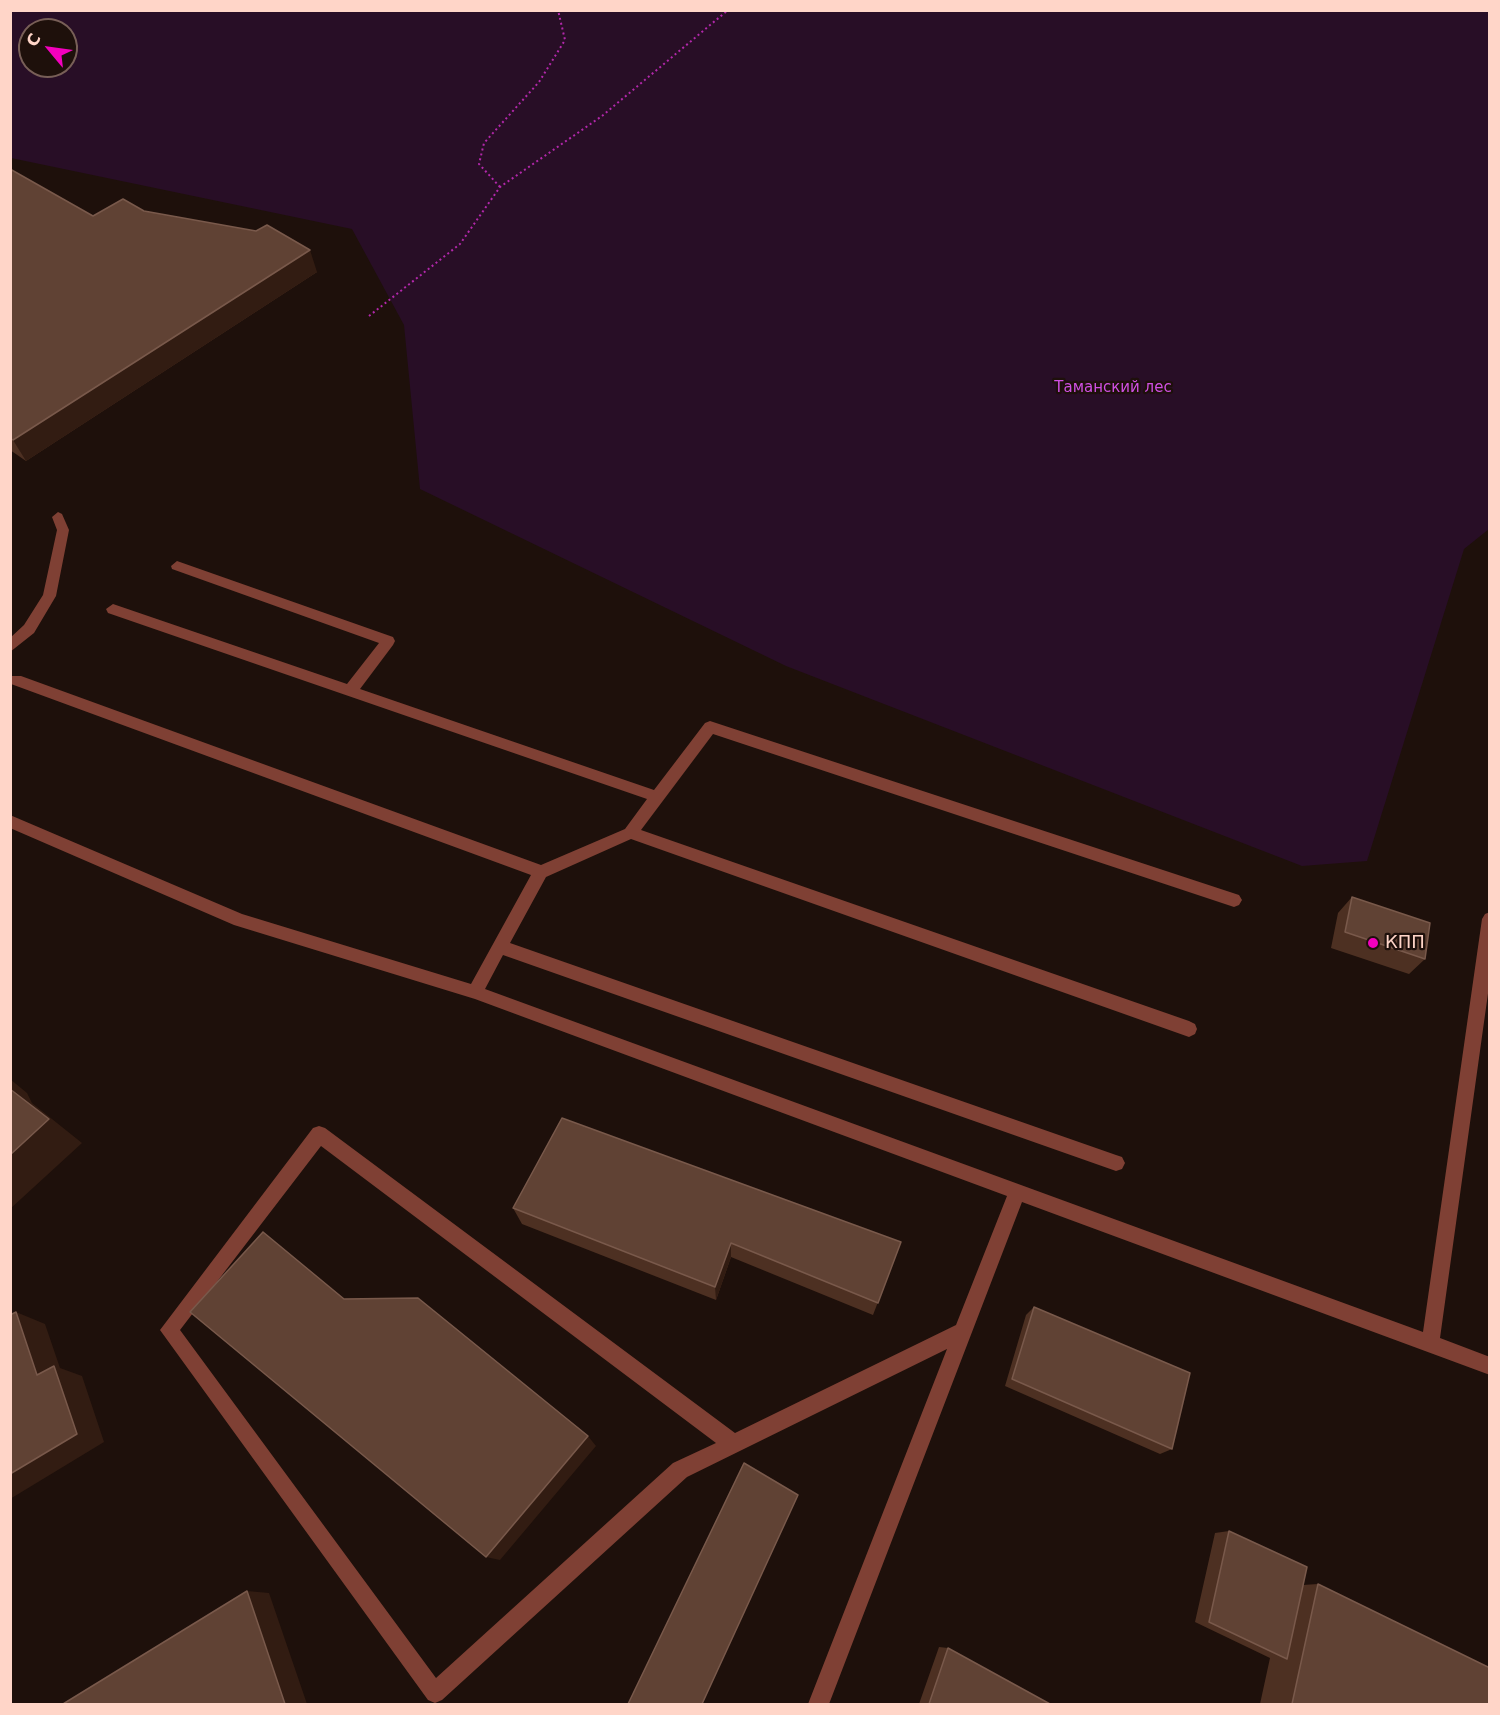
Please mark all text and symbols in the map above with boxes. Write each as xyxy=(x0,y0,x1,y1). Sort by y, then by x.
north arrow xyxy=(18,18,78,78)
text: С xyxy=(22,30,45,50)
park label: Таманский лес xyxy=(1054,379,1172,397)
place label: КПП xyxy=(1385,932,1425,954)
marker: КПП xyxy=(1366,936,1380,950)

